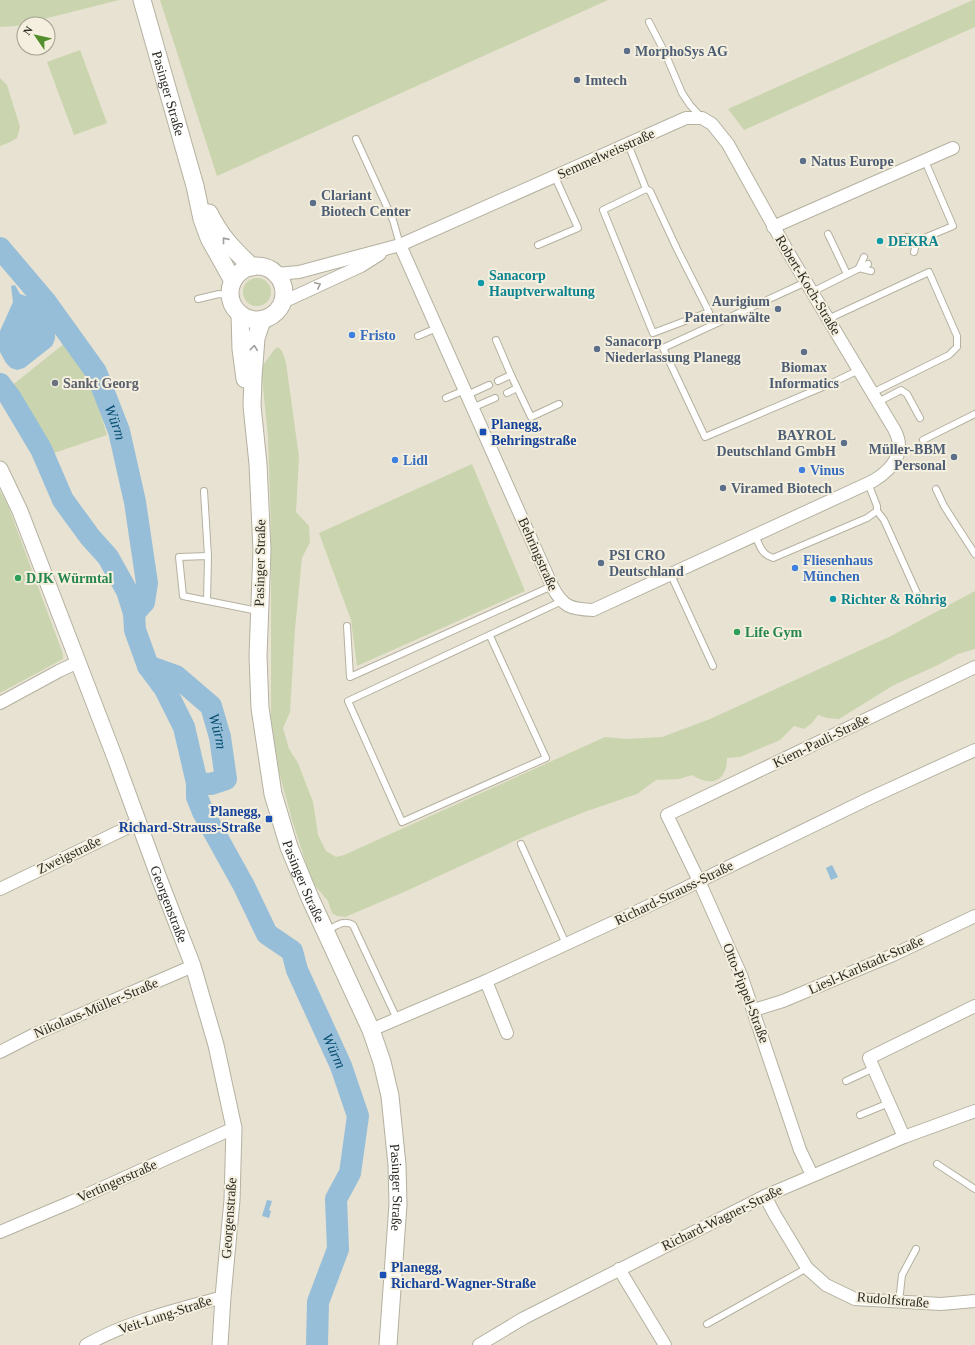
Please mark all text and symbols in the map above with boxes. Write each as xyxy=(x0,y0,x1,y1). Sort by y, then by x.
north arrow xyxy=(16,16,56,56)
text: N xyxy=(21,24,35,37)
place label: MorphoSys AG xyxy=(635,44,728,59)
marker: MorphoSys AG xyxy=(622,46,632,56)
street label: Pasinger Straße xyxy=(149,49,188,137)
place label: Imtech xyxy=(585,73,627,88)
marker: Imtech xyxy=(572,75,582,85)
street label: Semmelweisstraße xyxy=(555,126,657,182)
place label: Natus Europe xyxy=(811,154,894,169)
marker: Natus Europe xyxy=(798,156,808,166)
place label: Clariant Biotech Center xyxy=(321,188,411,219)
marker: Clariant Biotech Center xyxy=(308,198,318,208)
street label: Robert-Koch-Straße xyxy=(772,232,844,338)
place label: DEKRA xyxy=(888,234,939,249)
marker: DEKRA xyxy=(875,236,885,246)
one-way arrow xyxy=(222,237,229,244)
place label: Sanacorp Hauptverwaltung xyxy=(489,268,595,299)
marker: Sanacorp Hauptverwaltung xyxy=(476,278,486,288)
one-way arrow xyxy=(314,282,321,290)
place label: Aurigium Patentanwälte xyxy=(684,294,770,325)
marker: Aurigium Patentanwälte xyxy=(773,304,783,314)
place label: Fristo xyxy=(360,328,396,343)
marker: Fristo xyxy=(347,330,357,340)
place label: Sanacorp Niederlassung Planegg xyxy=(605,334,741,365)
marker: Sanacorp Niederlassung Planegg xyxy=(592,344,602,354)
one-way arrow xyxy=(250,345,259,351)
marker: Biomax Informatics xyxy=(799,347,809,357)
place label: Biomax Informatics xyxy=(769,360,840,391)
place label: Sankt Georg xyxy=(63,376,139,391)
marker: Sankt Georg xyxy=(50,378,60,388)
water label: Würm xyxy=(102,402,129,442)
place label: Planegg, Behringstraße xyxy=(491,417,577,448)
marker: Planegg, Behringstraße xyxy=(478,427,488,437)
place label: BAYROL Deutschland GmbH xyxy=(717,428,836,459)
marker: BAYROL Deutschland GmbH xyxy=(839,438,849,448)
place label: Müller-BBM Personal xyxy=(869,442,946,473)
marker: Müller-BBM Personal xyxy=(949,452,959,462)
place label: Lidl xyxy=(403,453,428,468)
marker: Lidl xyxy=(390,455,400,465)
place label: Vinus xyxy=(810,463,845,478)
marker: Vinus xyxy=(797,465,807,475)
place label: Viramed Biotech xyxy=(731,481,832,496)
marker: Viramed Biotech xyxy=(718,483,728,493)
street label: Behringstraße xyxy=(515,515,561,593)
street label: Pasinger Straße xyxy=(252,519,268,607)
place label: PSI CRO Deutschland xyxy=(609,548,684,579)
place label: Fliesenhaus München xyxy=(803,553,874,584)
marker: PSI CRO Deutschland xyxy=(596,558,606,568)
marker: Fliesenhaus München xyxy=(790,563,800,573)
place label: DJK Würmtal xyxy=(26,571,113,586)
marker: DJK Würmtal xyxy=(13,573,23,583)
place label: Richter & Röhrig xyxy=(841,592,947,607)
marker: Richter & Röhrig xyxy=(828,594,838,604)
place label: Life Gym xyxy=(745,625,802,640)
marker: Life Gym xyxy=(732,627,742,637)
water label: Würm xyxy=(205,711,230,750)
street label: Kiem-Pauli-Straße xyxy=(771,711,871,771)
place label: Planegg, Richard-Strauss-Straße xyxy=(119,804,261,835)
marker: Planegg, Richard-Strauss-Straße xyxy=(264,814,274,824)
street label: Zweigstraße xyxy=(35,833,103,877)
street label: Pasinger Straße xyxy=(280,838,328,924)
street label: Richard-Strauss-Straße xyxy=(612,858,736,928)
street label: Georgenstraße xyxy=(148,864,191,945)
street label: Liesl-Karlstadt-Straße xyxy=(806,933,926,997)
street label: Otto-Pippel-Straße xyxy=(720,941,772,1045)
street label: Nikolaus-Müller-Straße xyxy=(32,975,160,1041)
water label: Würm xyxy=(319,1031,349,1071)
street label: Pasinger Straße xyxy=(387,1143,406,1232)
street label: Vertingerstraße xyxy=(75,1157,159,1205)
street label: Georgenstraße xyxy=(219,1177,239,1259)
street label: Richard-Wagner-Straße xyxy=(659,1182,785,1254)
place label: Planegg, Richard-Wagner-Straße xyxy=(391,1260,536,1291)
marker: Planegg, Richard-Wagner-Straße xyxy=(378,1270,388,1280)
street label: Rudolfstraße xyxy=(856,1289,930,1311)
street label: Veit-Lung-Straße xyxy=(116,1293,214,1337)

